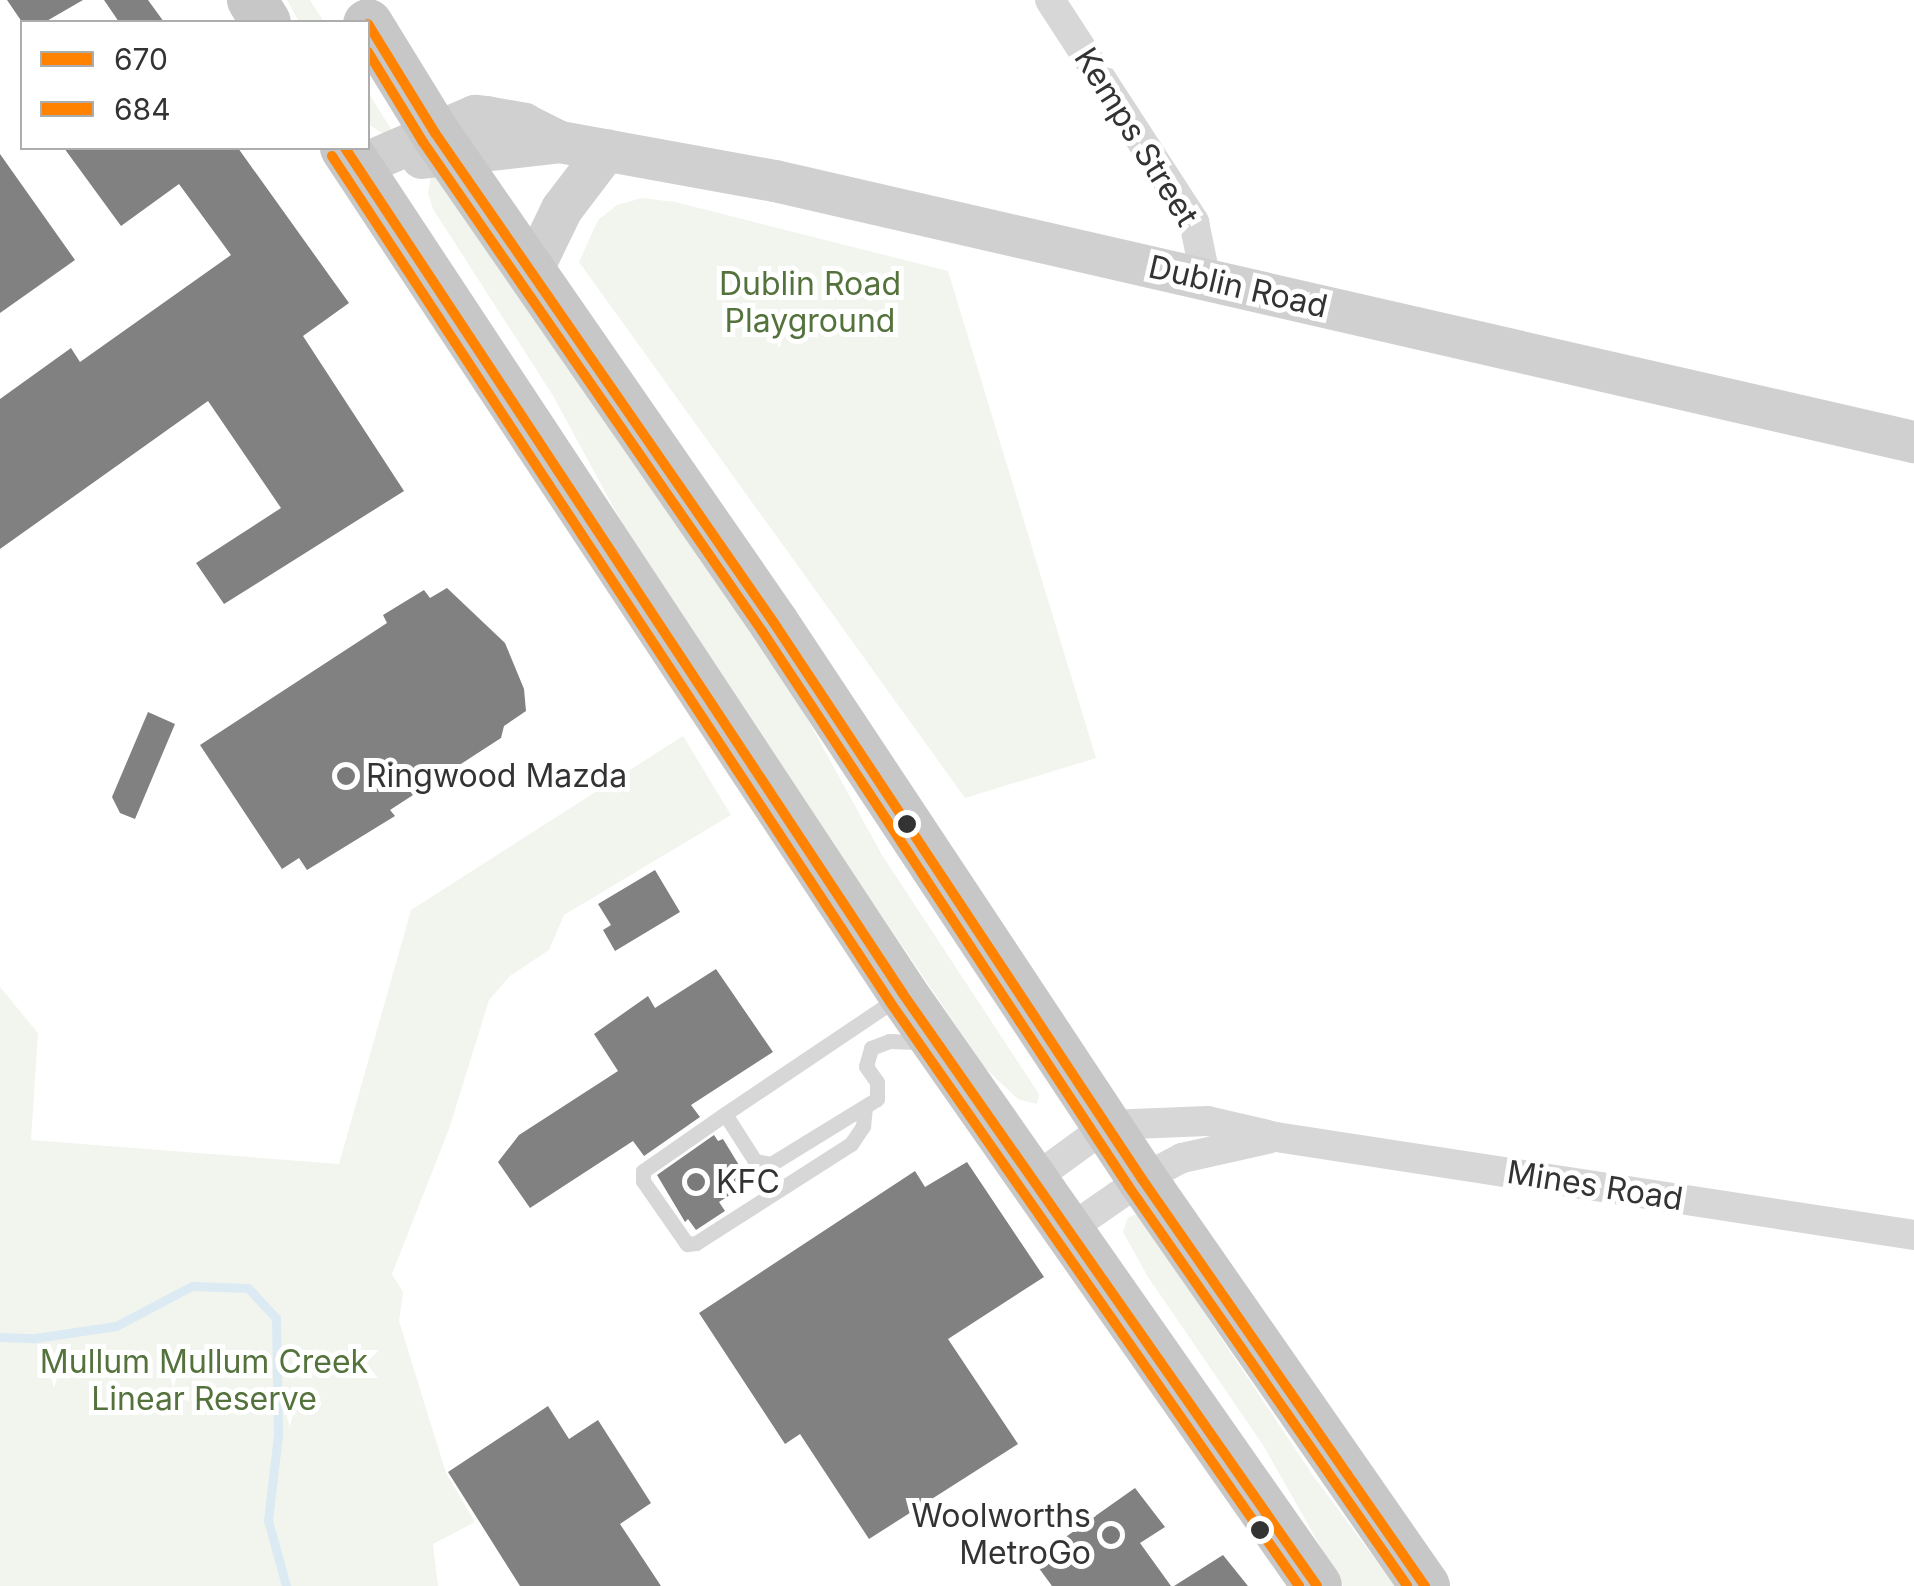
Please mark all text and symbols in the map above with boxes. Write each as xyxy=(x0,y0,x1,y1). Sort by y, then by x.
legend xyxy=(20,20,370,150)
text: 670 xyxy=(114,41,168,77)
street label: Kemps Street xyxy=(1066,41,1206,233)
text: 684 xyxy=(114,91,171,127)
street label: Dublin Road xyxy=(1145,248,1331,326)
park label: Dublin Road Playground xyxy=(719,266,901,341)
place label: Ringwood Mazda xyxy=(366,757,627,795)
marker: Ringwood Mazda xyxy=(335,765,357,787)
unlabelled marker xyxy=(897,814,917,834)
street label: Mines Road xyxy=(1504,1153,1686,1219)
place label: KFC xyxy=(716,1163,780,1201)
marker: KFC xyxy=(685,1171,707,1193)
park label: Mullum Mullum Creek Linear Reserve xyxy=(40,1344,368,1419)
place label: Woolworths MetroGo xyxy=(911,1498,1091,1573)
unlabelled marker xyxy=(1250,1520,1270,1540)
marker: Woolworths MetroGo xyxy=(1100,1524,1122,1546)

